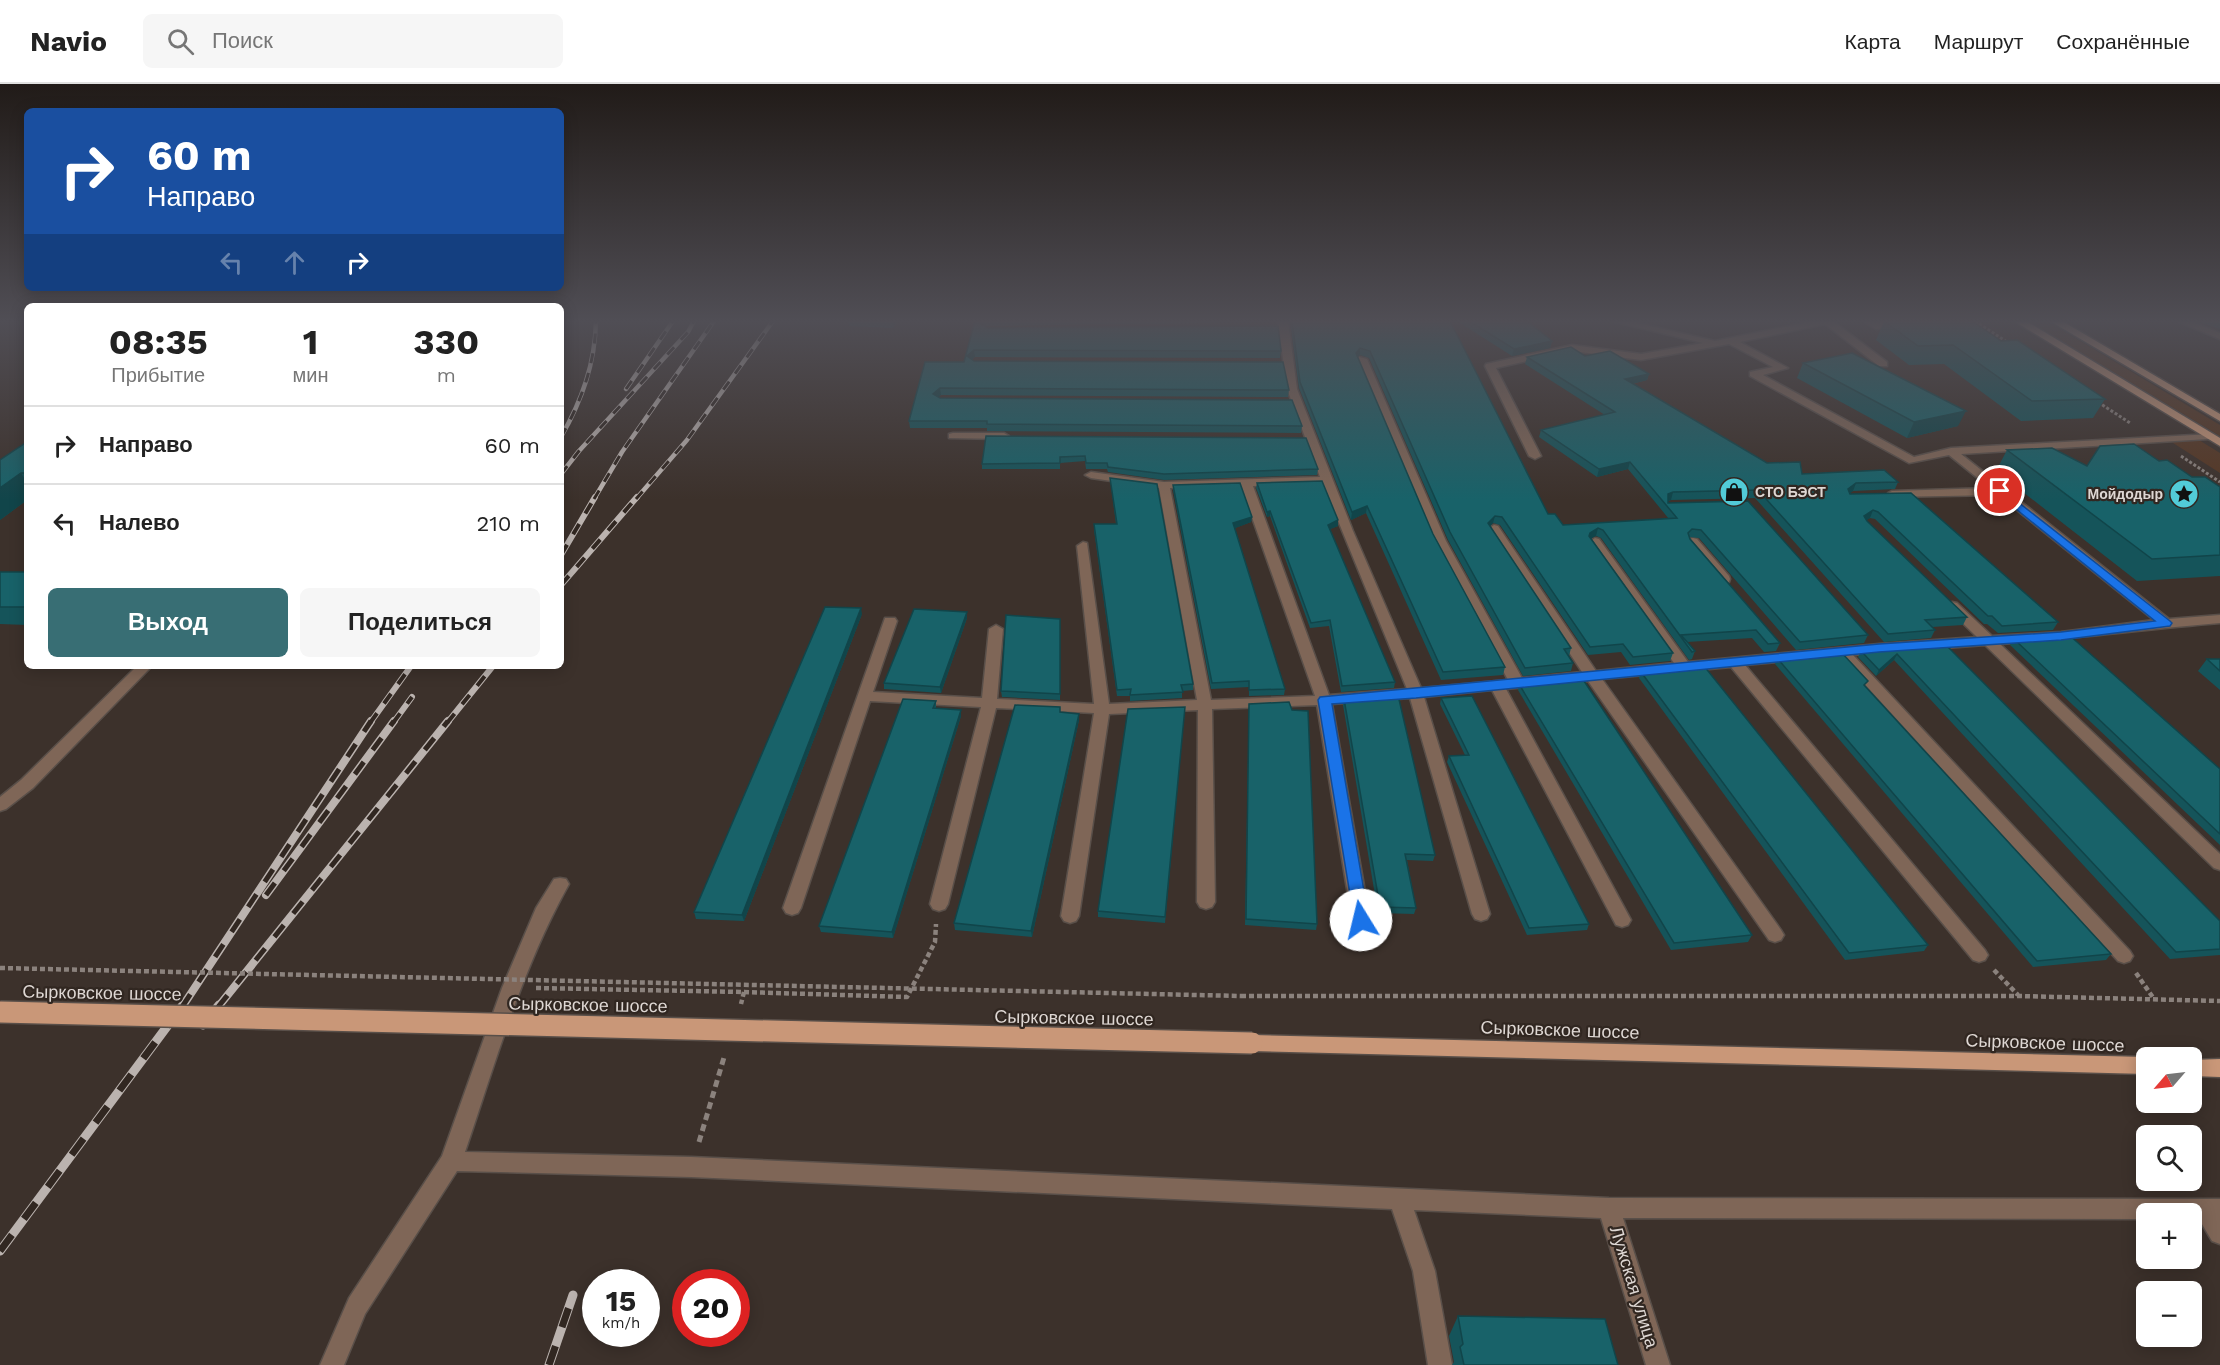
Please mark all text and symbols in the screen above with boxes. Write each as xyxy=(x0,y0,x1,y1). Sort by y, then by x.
search box xyxy=(143,14,563,68)
text: Navio xyxy=(30,25,107,58)
icon: search xyxy=(164,25,197,58)
text: Поиск xyxy=(212,28,273,53)
text: Карта xyxy=(1845,29,1901,54)
text: Маршрут xyxy=(1934,29,2023,54)
text: Сохранённые xyxy=(2056,29,2190,54)
text: 60 m xyxy=(147,131,251,180)
icon: right xyxy=(48,132,126,210)
text: Направо xyxy=(147,181,255,213)
icon: left xyxy=(215,246,248,279)
icon: ahead xyxy=(278,246,311,279)
icon: right xyxy=(341,246,374,279)
text: 08:35 xyxy=(109,321,208,363)
text: 1 xyxy=(303,321,318,363)
text: 330 xyxy=(413,321,479,363)
text: Прибытие xyxy=(111,363,205,387)
text: мин xyxy=(293,363,329,387)
text: m xyxy=(437,363,456,387)
icon: right xyxy=(48,429,81,462)
text: Направо xyxy=(99,432,193,457)
text: 60 m xyxy=(484,433,540,458)
pin xyxy=(1974,465,2025,516)
icon: arrive xyxy=(1983,474,2016,507)
shop icon: СТО БЭСТ xyxy=(1718,476,1750,508)
place icon: Мойдодыр xyxy=(2168,478,2200,510)
place label: СТО БЭСТ xyxy=(1755,484,1826,500)
place label: Мойдодыр xyxy=(2088,486,2163,502)
icon: left xyxy=(48,507,81,540)
text: Налево xyxy=(99,510,180,535)
text: 210 m xyxy=(476,511,540,536)
button: Выход xyxy=(48,588,288,657)
button: Поделиться xyxy=(300,588,540,657)
position arrow xyxy=(1329,888,1393,952)
street label: Сырковское шоссе xyxy=(22,981,182,1004)
street label: Сырковское шоссе xyxy=(508,993,668,1016)
street label: Сырковское шоссе xyxy=(994,1006,1154,1029)
street label: Сырковское шоссе xyxy=(1480,1016,1640,1043)
street label: Сырковское шоссе xyxy=(1965,1029,2125,1056)
north arrow xyxy=(2136,1047,2202,1113)
map controls xyxy=(2136,1047,2202,1347)
button: search xyxy=(2136,1125,2202,1191)
button: + xyxy=(2136,1203,2202,1269)
street label: Лужская улица xyxy=(1606,1224,1663,1351)
speed limit sign: 20 xyxy=(672,1269,750,1347)
button: − xyxy=(2136,1281,2202,1347)
text: 15 xyxy=(606,1283,636,1318)
text: km/h xyxy=(602,1314,640,1332)

